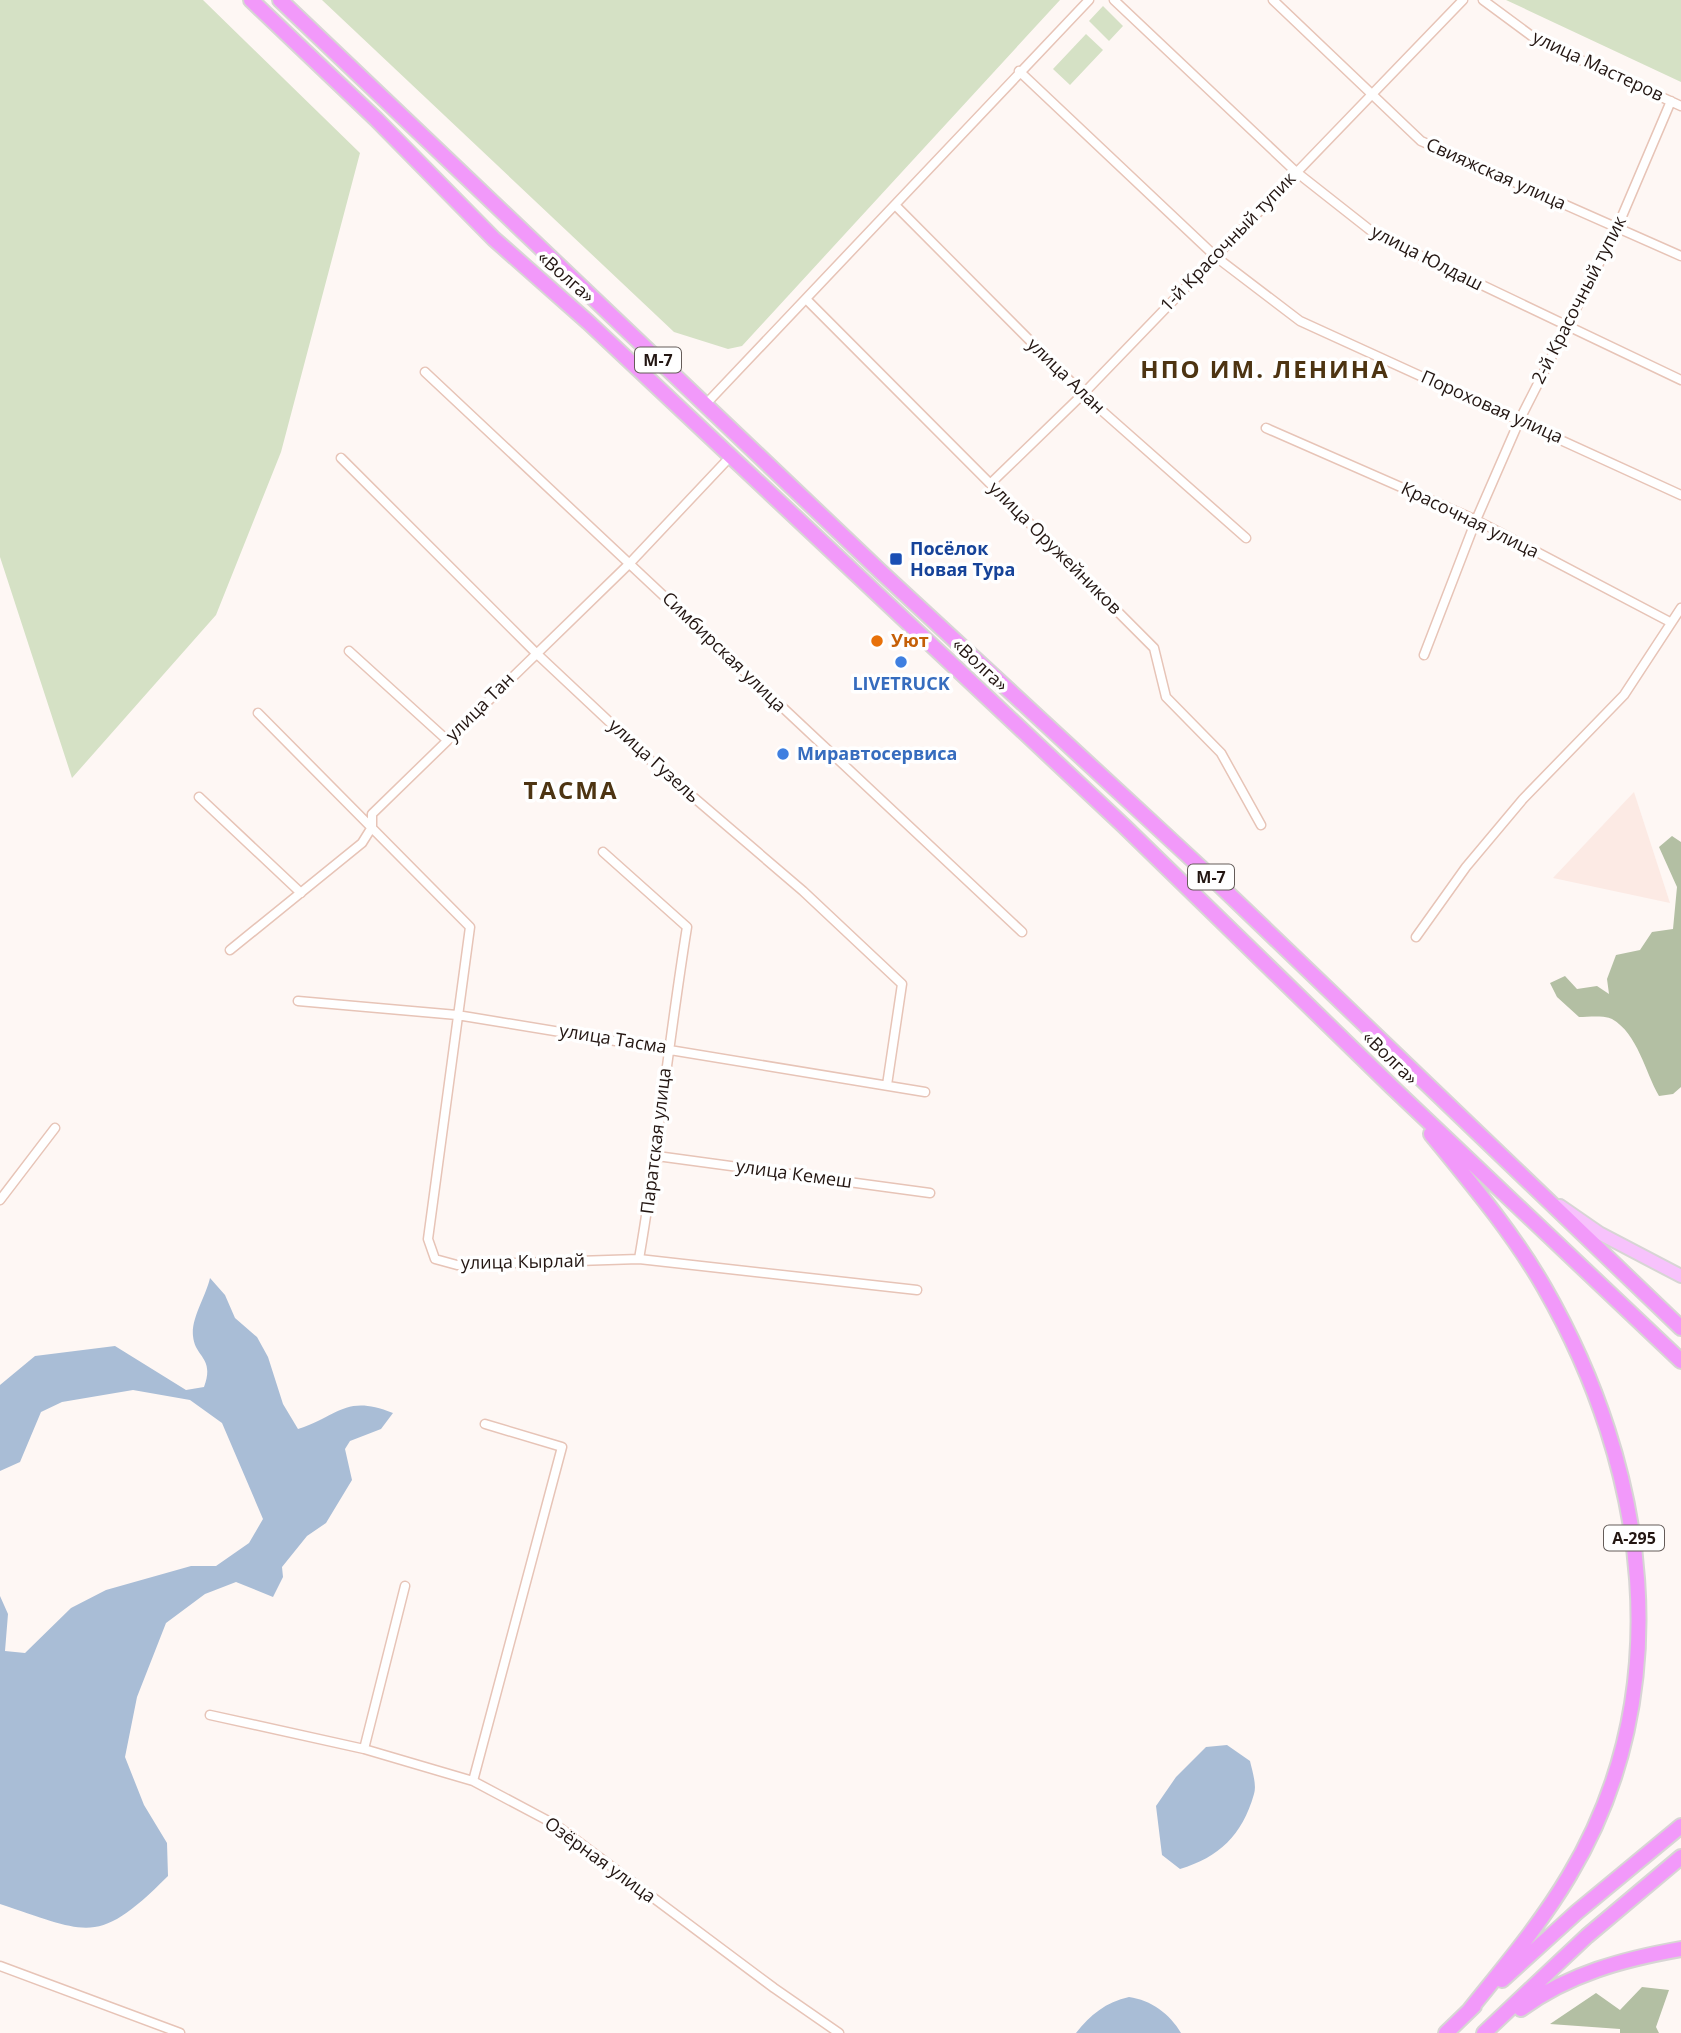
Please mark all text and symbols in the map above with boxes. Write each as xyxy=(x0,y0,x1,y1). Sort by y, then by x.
street label: улица Мастеров xyxy=(1529,24,1668,106)
street label: Свияжская улица xyxy=(1423,131,1570,215)
street label: 1-й Красочный тупик xyxy=(1154,166,1301,316)
street label: 2-й Красочный тупик xyxy=(1525,211,1631,388)
street label: улица Юлдаш xyxy=(1368,219,1487,296)
street label: «Волга» xyxy=(533,245,600,308)
street label: улица Алан xyxy=(1022,332,1111,419)
road number: М-7 xyxy=(635,348,681,372)
district label: НПО ИМ. ЛЕНИНА xyxy=(1140,352,1390,385)
street label: Пороховая улица xyxy=(1418,364,1567,448)
street label: Красочная улица xyxy=(1398,475,1543,563)
street label: улица Оружейников xyxy=(984,476,1127,619)
place label: Посёлок Новая Тура xyxy=(910,536,1015,581)
marker: Посёлок Новая Тура xyxy=(888,551,904,567)
street label: Симбирская улица xyxy=(657,586,792,717)
place label: Уют xyxy=(891,628,929,652)
street label: «Волга» xyxy=(947,632,1014,696)
marker: Уют xyxy=(869,633,885,649)
marker: LIVETRUCK xyxy=(893,654,909,670)
street label: улица Тан xyxy=(440,667,519,746)
place label: LIVETRUCK xyxy=(852,671,950,695)
street label: улица Гузель xyxy=(604,713,705,808)
place label: Миравтосервиса xyxy=(797,741,957,765)
marker: Миравтосервиса xyxy=(775,746,791,762)
district label: ТАСМА xyxy=(524,773,618,806)
road number: М-7 xyxy=(1188,864,1234,890)
street label: улица Тасма xyxy=(558,1018,669,1058)
street label: «Волга» xyxy=(1358,1025,1424,1090)
street label: Паратская улица xyxy=(634,1066,676,1215)
street label: улица Кемеш xyxy=(734,1153,854,1193)
street label: улица Кырлай xyxy=(461,1248,585,1274)
road number: А-295 xyxy=(1604,1526,1664,1550)
street label: Озёрная улица xyxy=(540,1811,661,1908)

